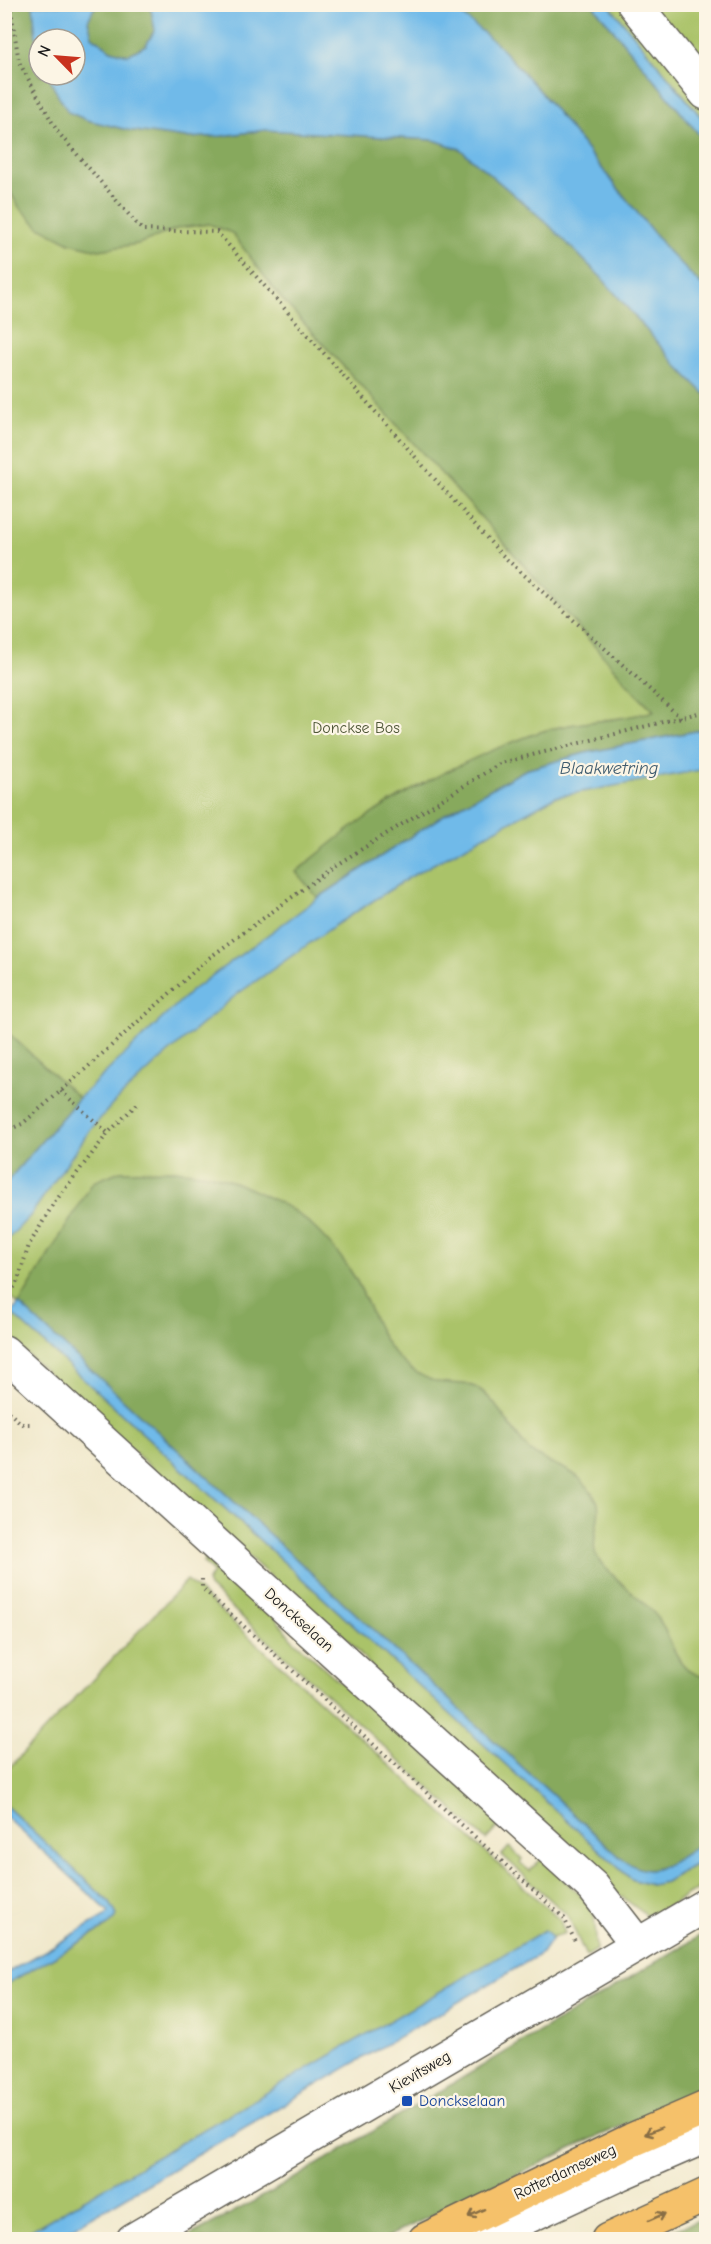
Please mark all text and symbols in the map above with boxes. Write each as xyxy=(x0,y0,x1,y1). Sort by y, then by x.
north arrow xyxy=(27,27,87,87)
text: N xyxy=(34,43,55,60)
park label: Donckse Bos xyxy=(312,719,400,737)
water label: Blaakwetring xyxy=(560,758,658,779)
street label: Donckselaan xyxy=(261,1584,337,1656)
street label: Kievitsweg xyxy=(386,2047,454,2097)
place label: Donckselaan xyxy=(419,2092,505,2110)
marker: Donckselaan xyxy=(400,2094,414,2108)
one-way arrow xyxy=(644,2126,662,2137)
street label: Rotterdamseweg xyxy=(511,2140,619,2204)
one-way arrow xyxy=(468,2208,486,2220)
one-way arrow xyxy=(648,2211,666,2223)

